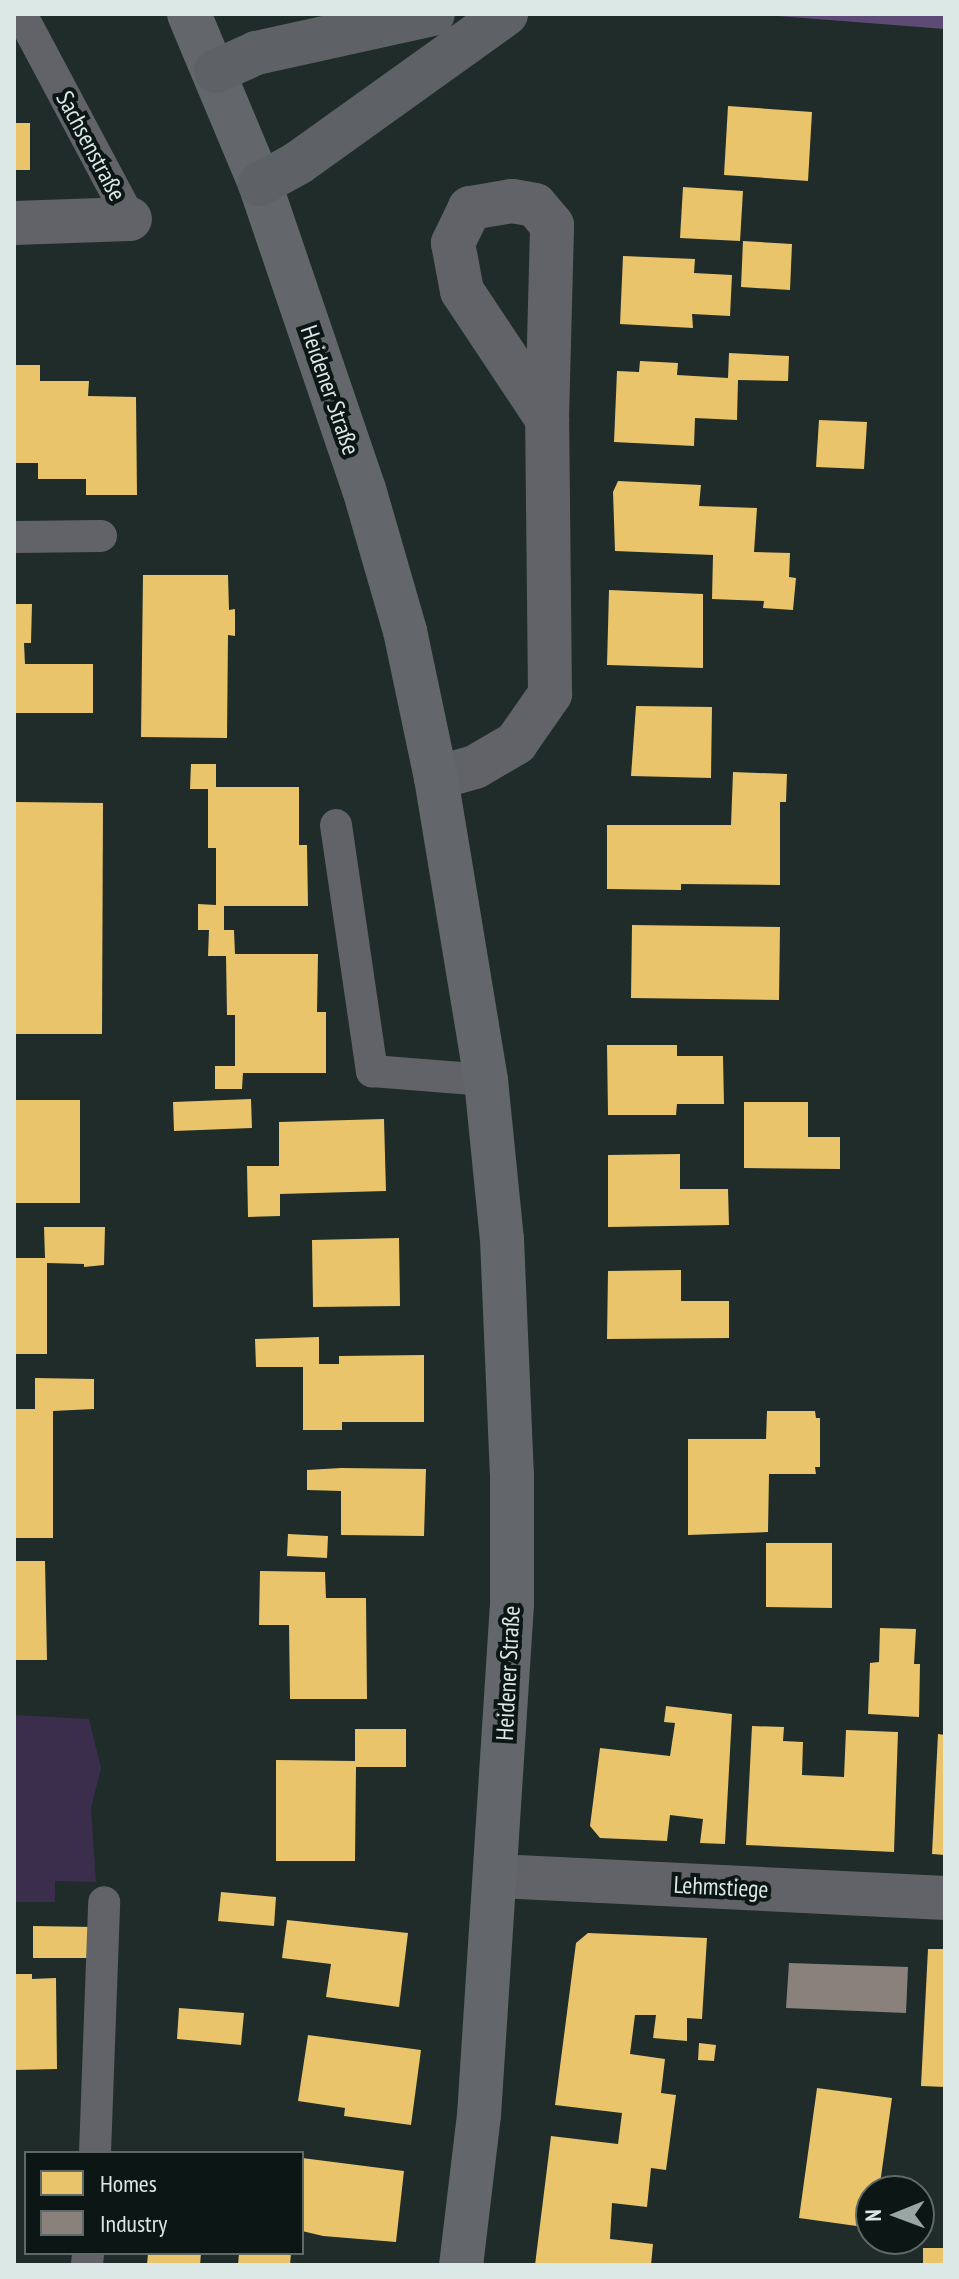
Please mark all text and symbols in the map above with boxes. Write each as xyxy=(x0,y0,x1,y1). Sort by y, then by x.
street label: Sachsenstraße xyxy=(50,86,132,206)
street label: Heidener Straße xyxy=(294,321,366,459)
street label: Heidener Straße xyxy=(490,1605,526,1741)
street label: Lehmstiege xyxy=(673,1870,769,1904)
legend xyxy=(24,2151,304,2255)
text: Homes xyxy=(100,2168,157,2199)
north arrow xyxy=(855,2175,935,2255)
text: Industry xyxy=(100,2208,167,2239)
text: N xyxy=(859,2209,887,2222)

